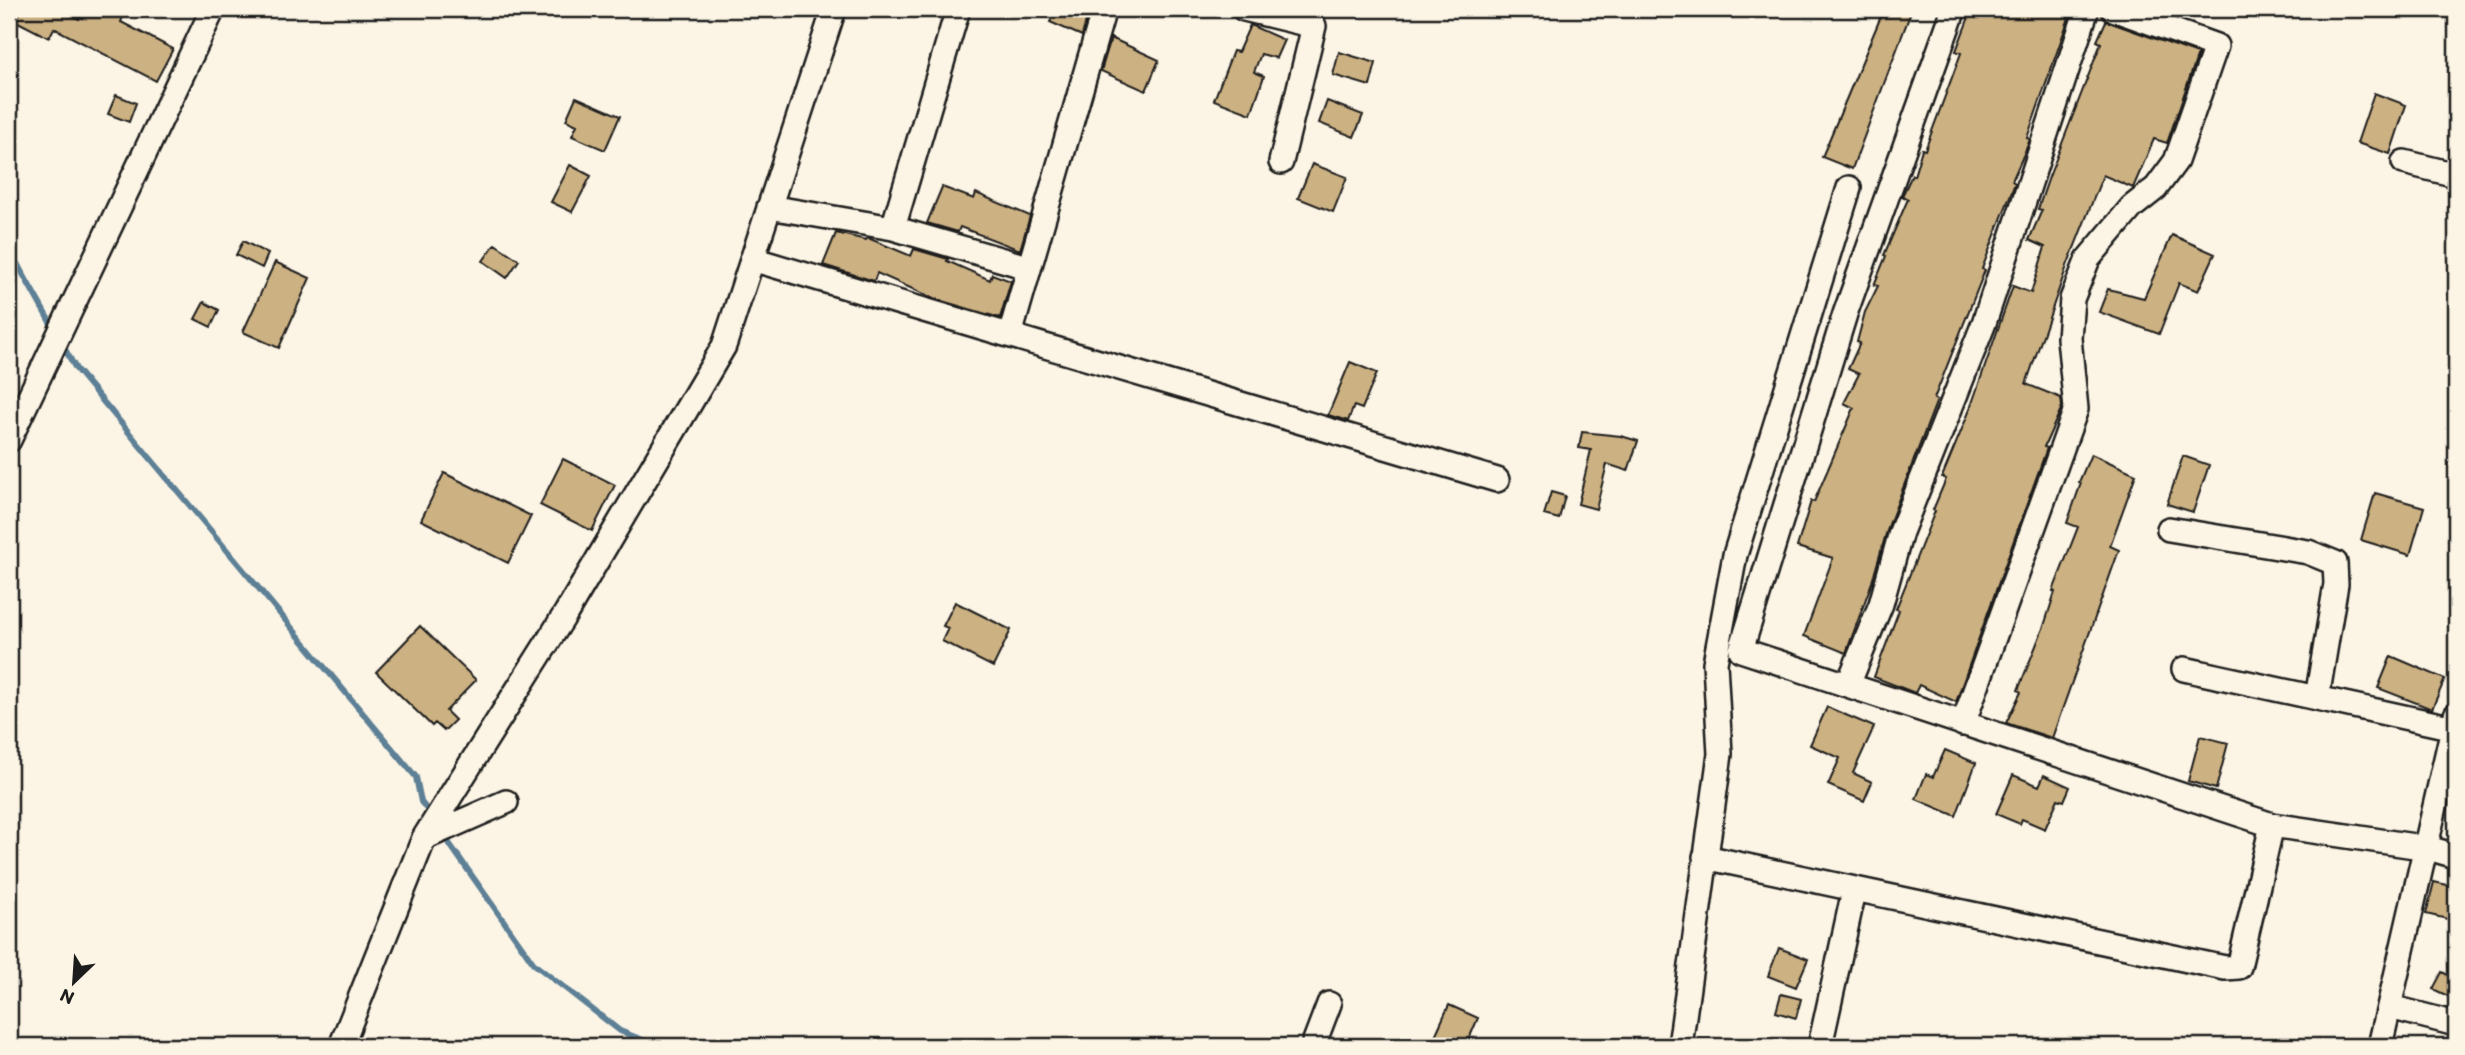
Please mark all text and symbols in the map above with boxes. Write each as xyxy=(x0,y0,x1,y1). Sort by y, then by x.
north arrow xyxy=(38,946,108,1016)
text: N xyxy=(56,984,78,1010)

